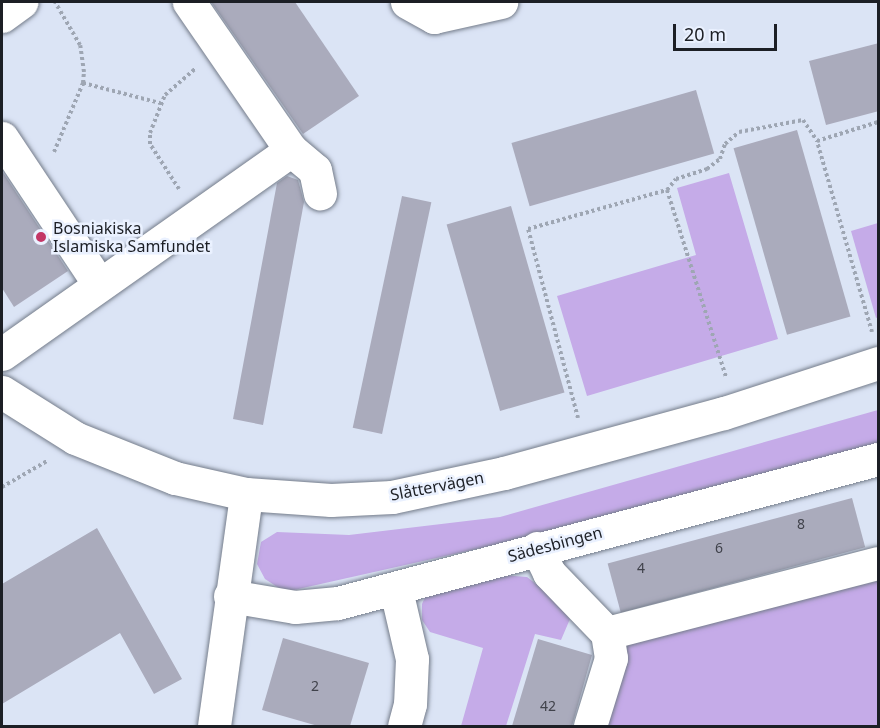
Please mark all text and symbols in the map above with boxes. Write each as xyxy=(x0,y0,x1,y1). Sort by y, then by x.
scale bar xyxy=(676,12,780,50)
text: 20 m xyxy=(684,22,726,46)
place label: Bosniakiska Islamiska Samfundet xyxy=(53,218,210,256)
marker: Bosniakiska Islamiska Samfundet xyxy=(34,230,48,244)
street label: Slåttervägen xyxy=(389,468,485,504)
house number: 8 xyxy=(797,516,805,532)
street label: Sädesbingen xyxy=(506,522,604,566)
house number: 6 xyxy=(715,540,723,556)
house number: 4 xyxy=(637,560,645,576)
house number: 2 xyxy=(311,678,319,694)
house number: 42 xyxy=(540,698,556,714)

